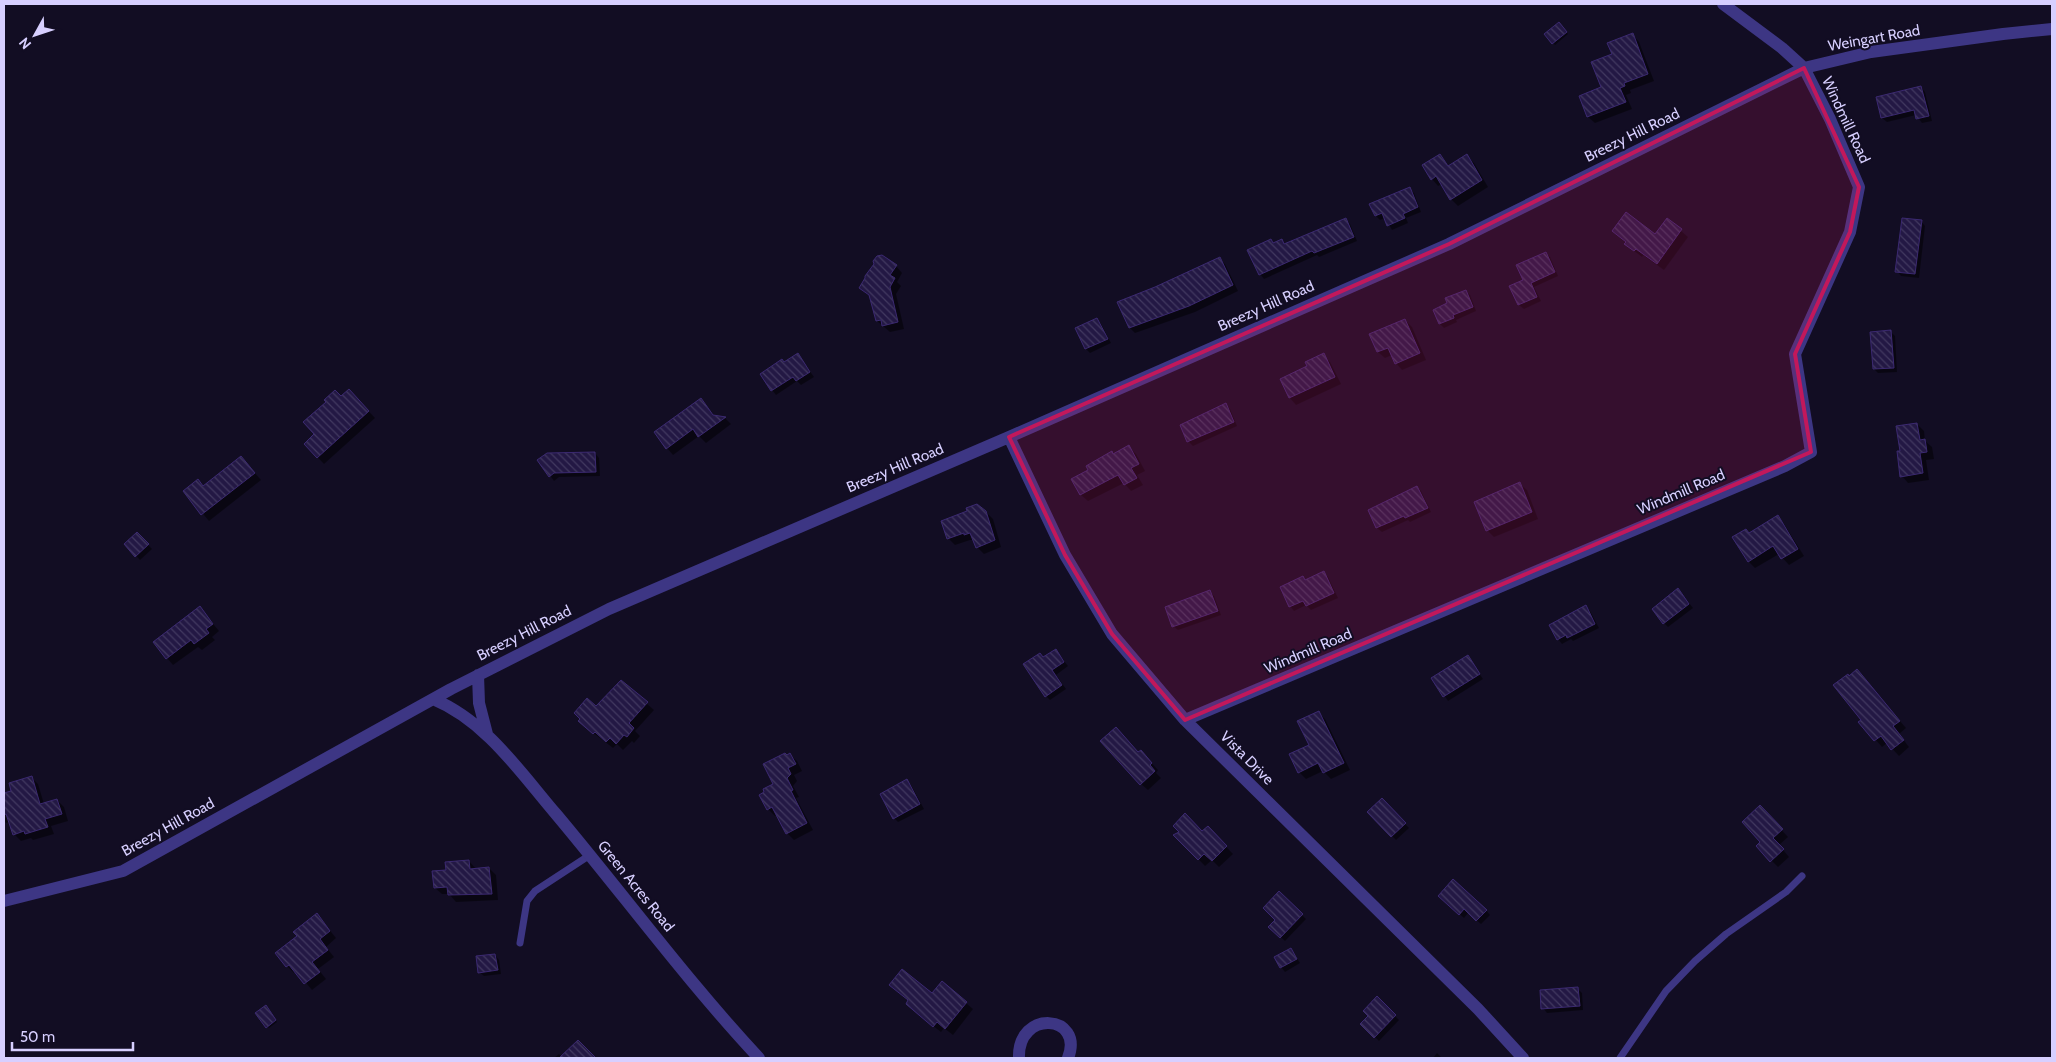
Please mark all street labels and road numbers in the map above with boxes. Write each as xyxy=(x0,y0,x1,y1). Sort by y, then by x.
street label: Weingart Road xyxy=(1827,21,1921,55)
street label: Windmill Road xyxy=(1818,74,1874,166)
street label: Breezy Hill Road xyxy=(1582,104,1682,166)
street label: Breezy Hill Road xyxy=(1215,277,1317,335)
street label: Breezy Hill Road xyxy=(844,440,946,496)
street label: Windmill Road xyxy=(1635,465,1727,519)
street label: Breezy Hill Road xyxy=(474,602,574,664)
street label: Windmill Road xyxy=(1262,624,1354,678)
street label: Vista Drive xyxy=(1216,727,1278,789)
street label: Breezy Hill Road xyxy=(118,794,218,860)
street label: Green Acres Road xyxy=(594,837,678,935)

